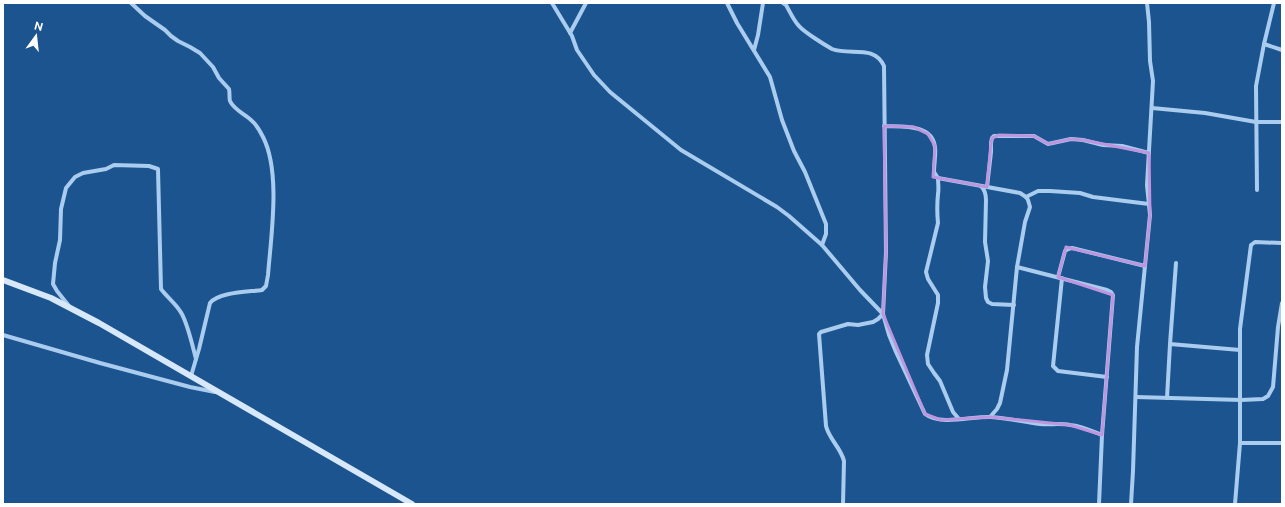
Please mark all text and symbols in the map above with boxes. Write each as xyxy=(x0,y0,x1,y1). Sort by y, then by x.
north arrow xyxy=(16,16,56,56)
text: N xyxy=(33,19,44,33)

